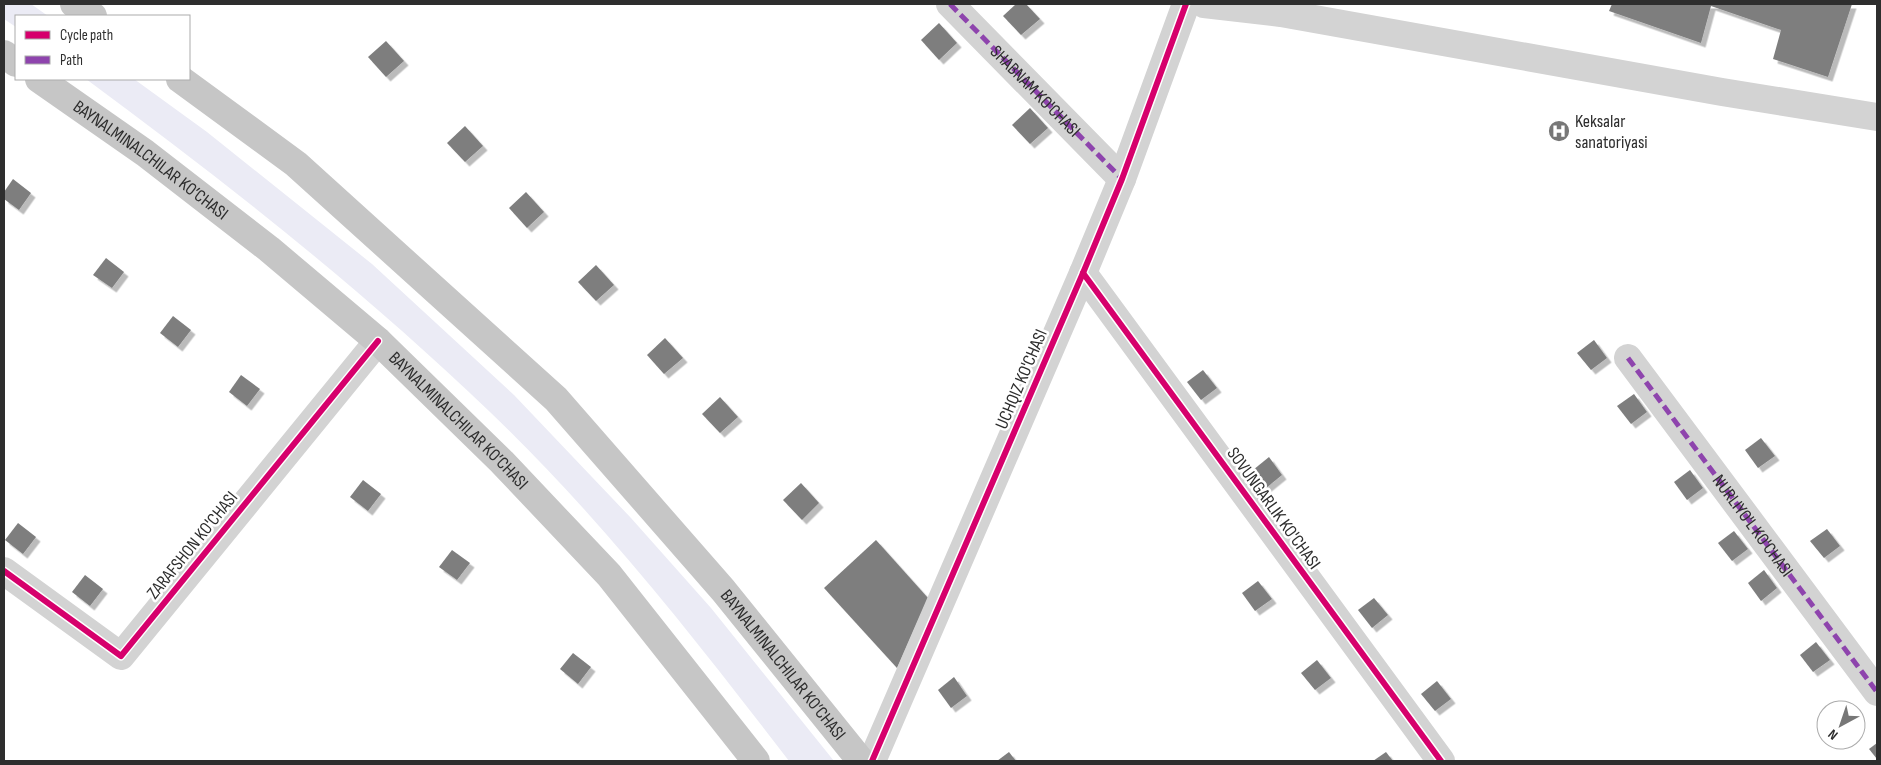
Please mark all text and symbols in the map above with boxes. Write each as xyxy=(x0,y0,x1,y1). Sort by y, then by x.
legend xyxy=(15,15,190,80)
text: Cycle path xyxy=(60,26,113,45)
street label: SHABNAM KO'CHASI xyxy=(986,41,1085,141)
text: Path xyxy=(60,51,83,70)
street label: BAYNALMINALCHILAR KO’CHASI xyxy=(69,96,232,224)
place label: Keksalar sanatoriyasi xyxy=(1575,111,1648,153)
hospital icon: Keksalar sanatoriyasi xyxy=(1547,119,1571,143)
street label: UCHQIZ KO'CHASI xyxy=(991,326,1052,432)
street label: BAYNALMINALCHILAR KO’CHASI xyxy=(384,348,532,494)
street label: SOVUNGARLIK KO'CHASI xyxy=(1222,443,1325,573)
street label: NURLIYO'L KO'CHASI xyxy=(1708,471,1797,581)
street label: ZARAFSHON KO'CHASI xyxy=(143,487,242,603)
street label: BAYNALMINALCHILAR KO’CHASI xyxy=(716,586,850,745)
north arrow xyxy=(1816,700,1866,750)
text: N xyxy=(1825,726,1841,743)

